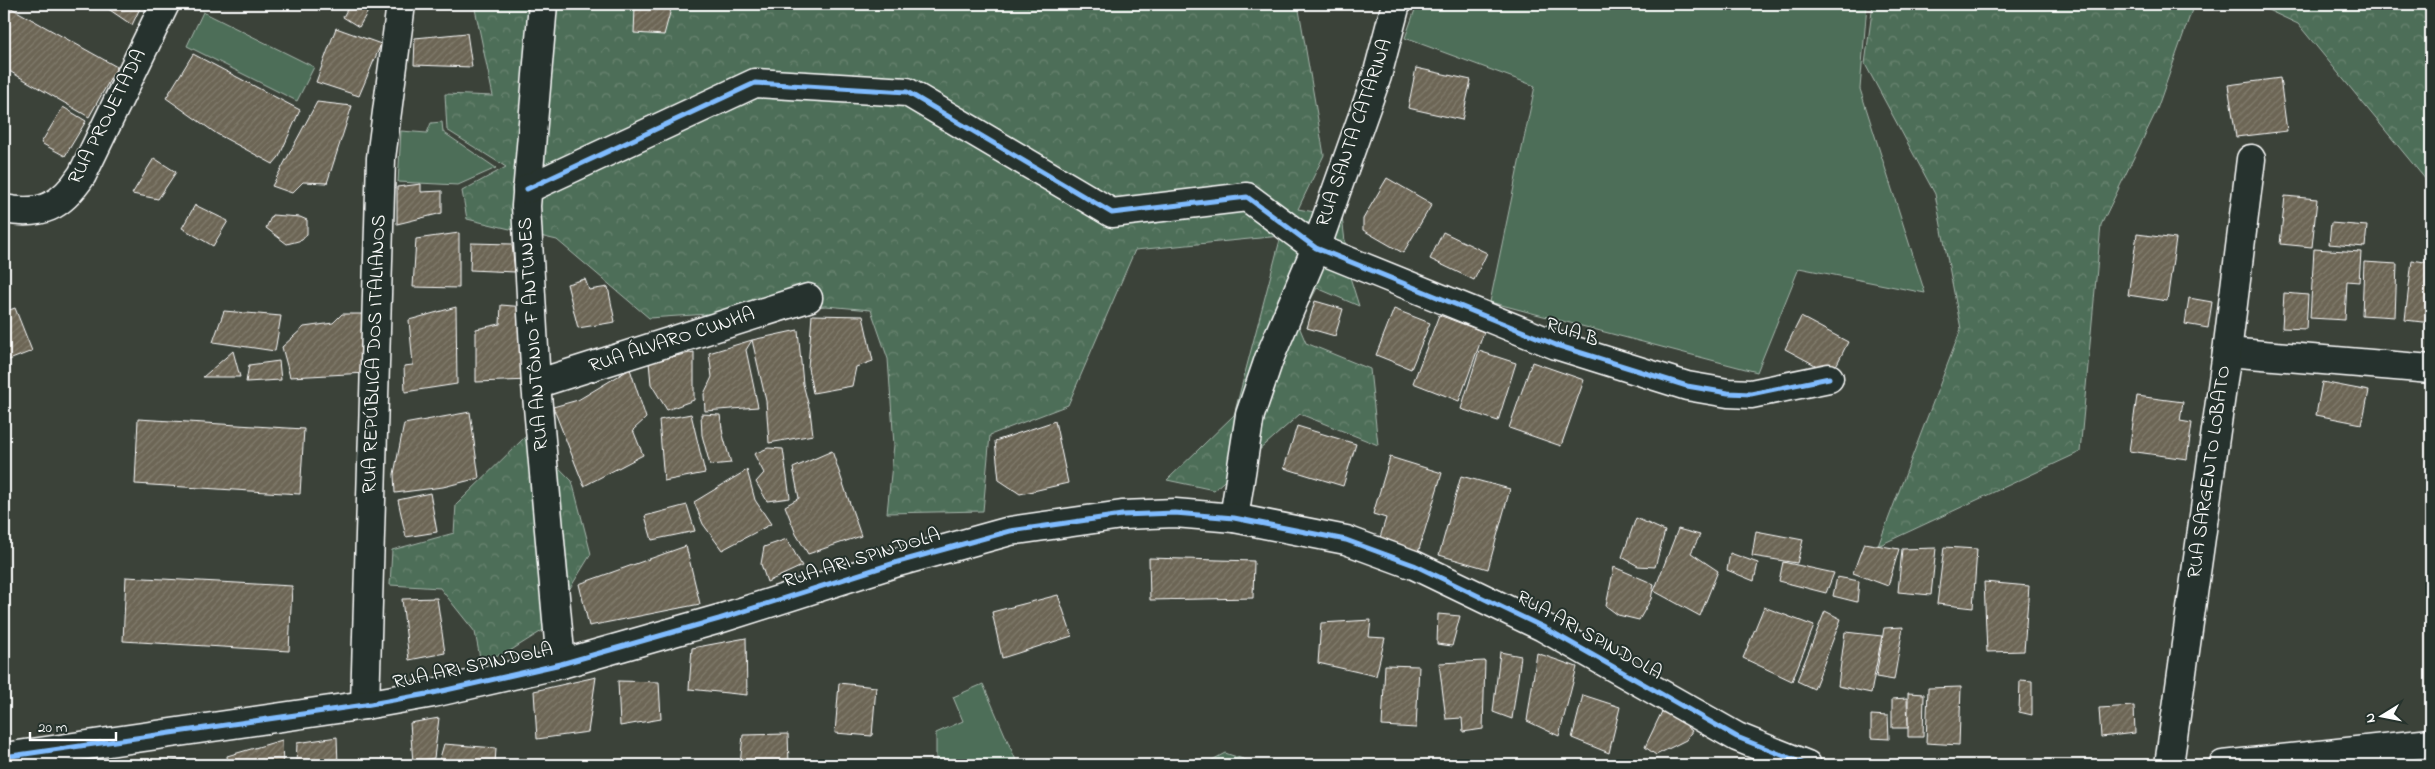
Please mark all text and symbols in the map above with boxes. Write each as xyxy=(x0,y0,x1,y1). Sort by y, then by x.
street label: RUA SANTA CATARINA xyxy=(1309,35,1401,231)
street label: RUA PROJETADA xyxy=(61,44,155,190)
street label: RUA REPÚBLICA DOS ITALIANOS xyxy=(356,214,394,494)
street label: RUA ANTÔNIO F ANTUNES xyxy=(511,216,557,452)
street label: RUA ÁLVARO CUNHA xyxy=(585,300,759,382)
street label: RUA B xyxy=(1542,310,1602,356)
street label: RUA SARGENTO LOBATO xyxy=(2181,364,2239,580)
street label: RUA ARI SPINDOLA xyxy=(780,521,944,597)
street label: RUA ARI SPINDOLA xyxy=(1511,584,1667,688)
street label: RUA ARI SPINDOLA xyxy=(390,636,556,698)
north arrow xyxy=(2358,692,2408,742)
scale bar xyxy=(30,709,116,741)
text: N xyxy=(2360,712,2382,724)
text: 20 m xyxy=(38,717,68,739)

